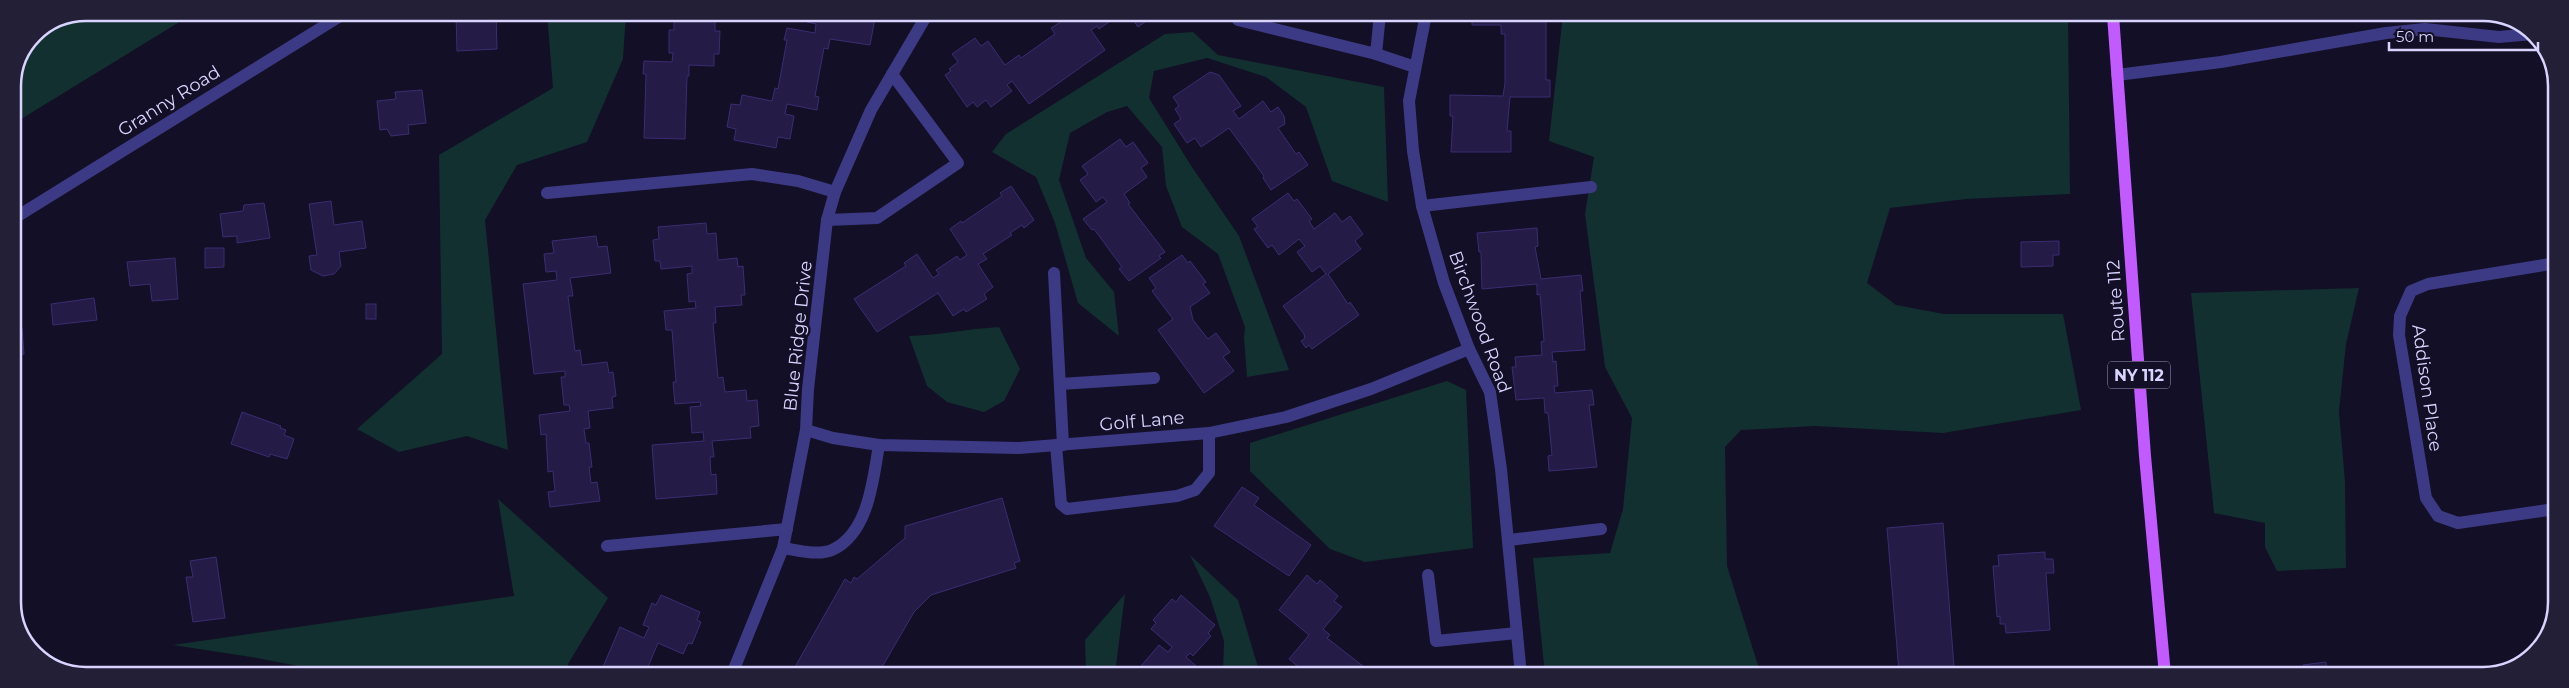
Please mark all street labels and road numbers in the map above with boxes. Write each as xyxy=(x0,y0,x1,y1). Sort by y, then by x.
street label: Granny Road xyxy=(114,61,224,141)
street label: Birchwood Road xyxy=(1444,248,1516,396)
street label: Route 112 xyxy=(2102,259,2130,343)
street label: Blue Ridge Drive xyxy=(779,260,817,412)
street label: Addison Place xyxy=(2407,323,2447,453)
road number: NY 112 xyxy=(2108,362,2170,388)
street label: Golf Lane xyxy=(1099,406,1185,436)

